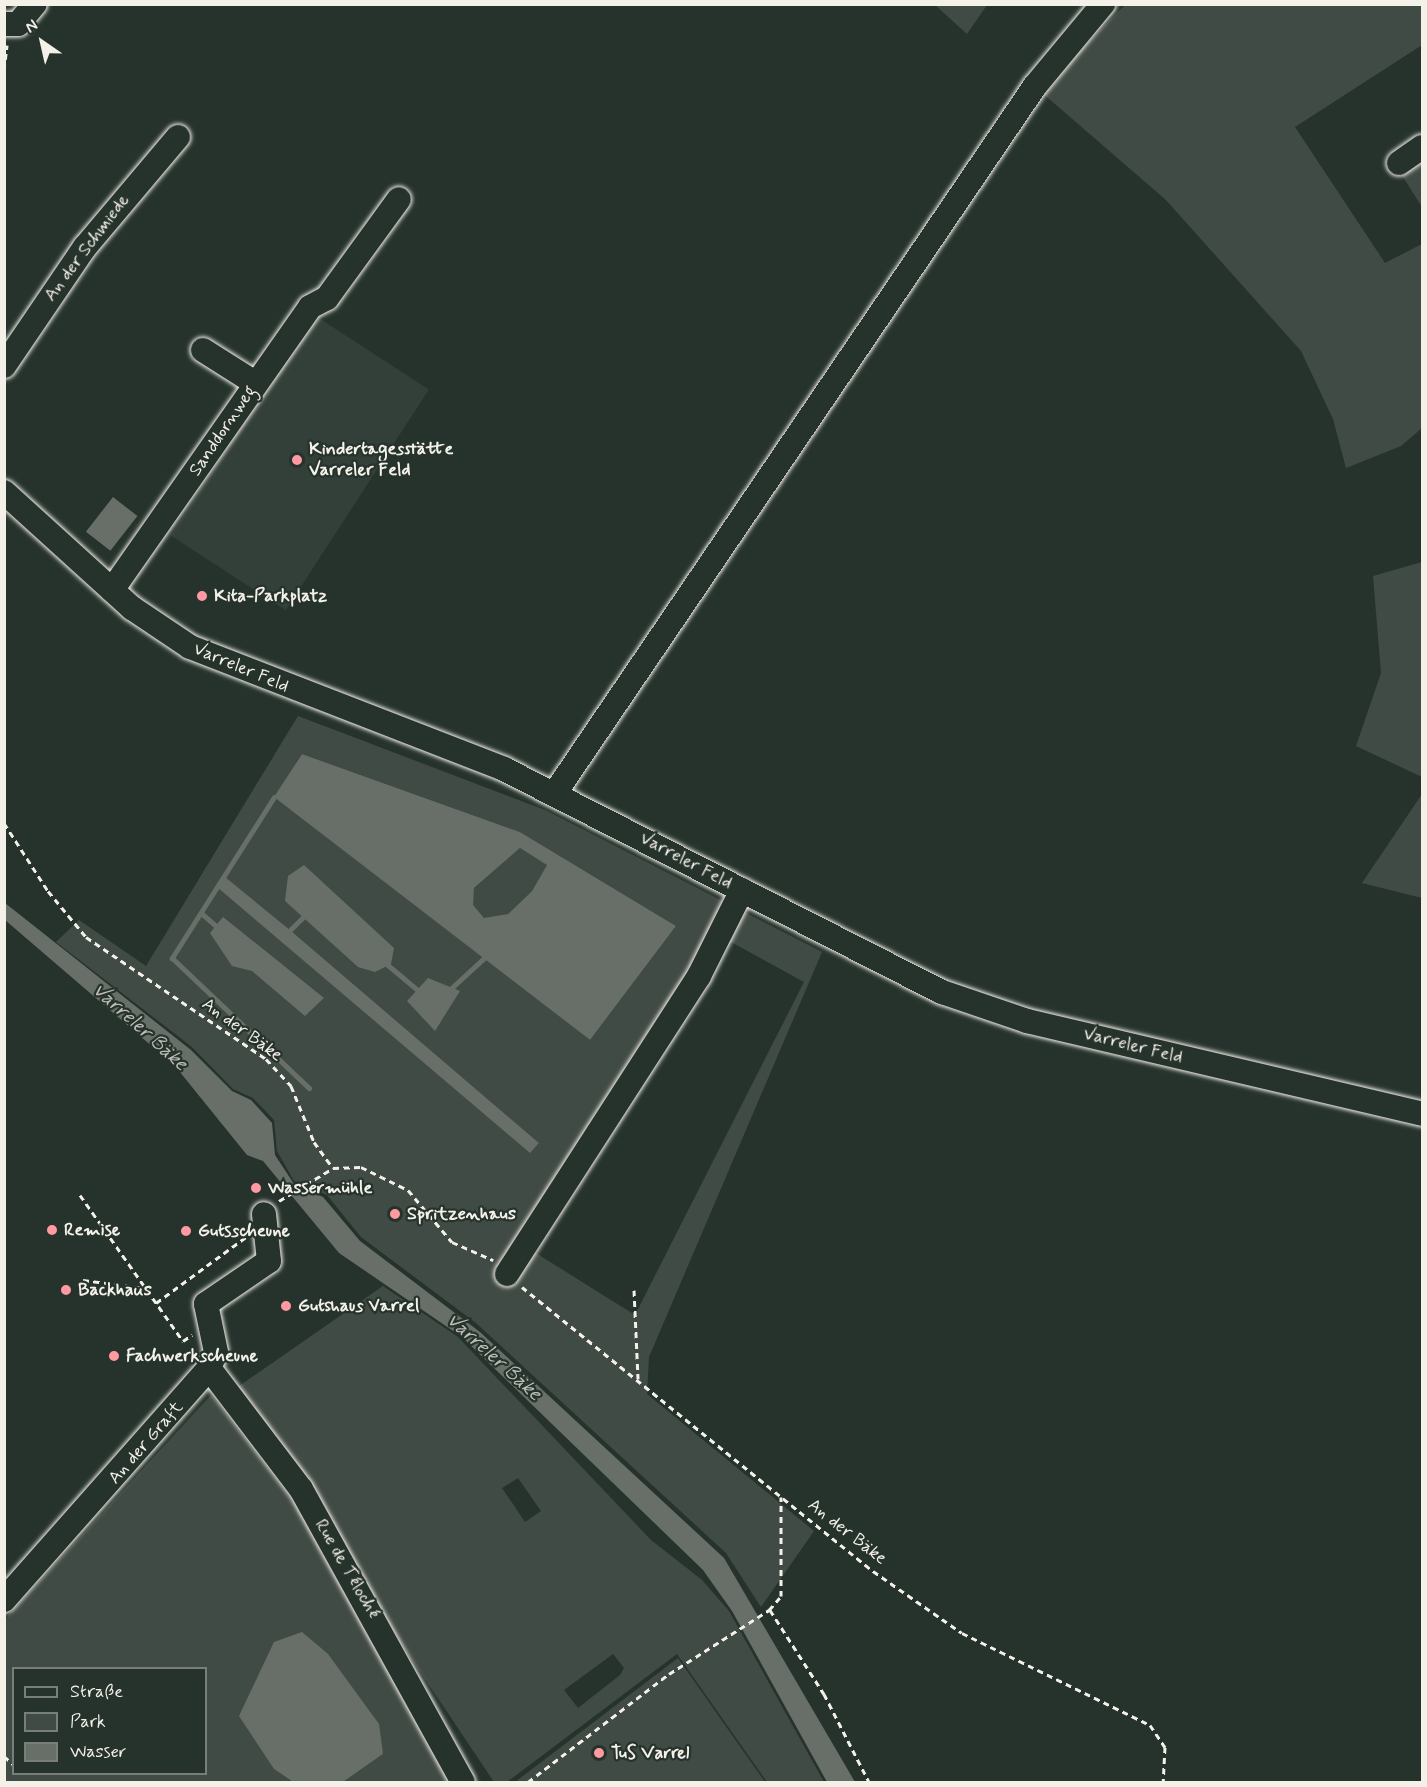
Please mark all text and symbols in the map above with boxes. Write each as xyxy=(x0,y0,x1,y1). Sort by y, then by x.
north arrow xyxy=(12,12,72,72)
text: N xyxy=(21,15,42,38)
street label: An der Schmiede xyxy=(40,191,134,305)
street label: Sanddornweg xyxy=(185,382,261,480)
place label: Kindertagesstätte Varreler Feld xyxy=(309,439,453,482)
marker: Kindertagesstätte Varreler Feld xyxy=(290,453,304,467)
place label: Kita-Parkplatz xyxy=(214,585,327,607)
marker: Kita-Parkplatz xyxy=(195,589,209,603)
street label: Varreler Feld xyxy=(190,638,292,698)
street label: Varreler Feld xyxy=(636,828,736,894)
water label: Varreler Bäke xyxy=(88,978,192,1076)
street label: An der Bäke xyxy=(198,994,286,1066)
street label: Varreler Feld xyxy=(1081,1023,1185,1069)
place label: Wassermühle xyxy=(268,1177,372,1199)
marker: Wassermühle xyxy=(249,1181,263,1195)
place label: Spritzenhaus xyxy=(407,1203,516,1225)
marker: Spritzenhaus xyxy=(388,1207,402,1221)
place label: Remise xyxy=(64,1219,120,1241)
place label: Gutsscheune xyxy=(198,1220,290,1242)
marker: Remise xyxy=(45,1223,59,1237)
marker: Gutsscheune xyxy=(179,1224,193,1238)
place label: Backhaus xyxy=(78,1279,152,1301)
marker: Backhaus xyxy=(59,1283,73,1297)
place label: Gutshaus Varrel xyxy=(298,1295,417,1317)
marker: Gutshaus Varrel xyxy=(279,1299,293,1313)
water label: Varreler Bäke xyxy=(442,1308,546,1406)
place label: Fachwerkscheune xyxy=(126,1345,258,1367)
marker: Fachwerkscheune xyxy=(107,1349,121,1363)
street label: An der Graft xyxy=(105,1398,187,1488)
street label: An der Bäke xyxy=(804,1495,890,1569)
street label: Rue de Téloché xyxy=(310,1516,384,1622)
legend xyxy=(12,1667,207,1775)
text: Straße xyxy=(70,1680,123,1704)
text: Park xyxy=(70,1710,106,1734)
text: Wasser xyxy=(70,1740,126,1764)
place label: TuS Varrel xyxy=(611,1742,689,1764)
marker: TuS Varrel xyxy=(592,1746,606,1760)

